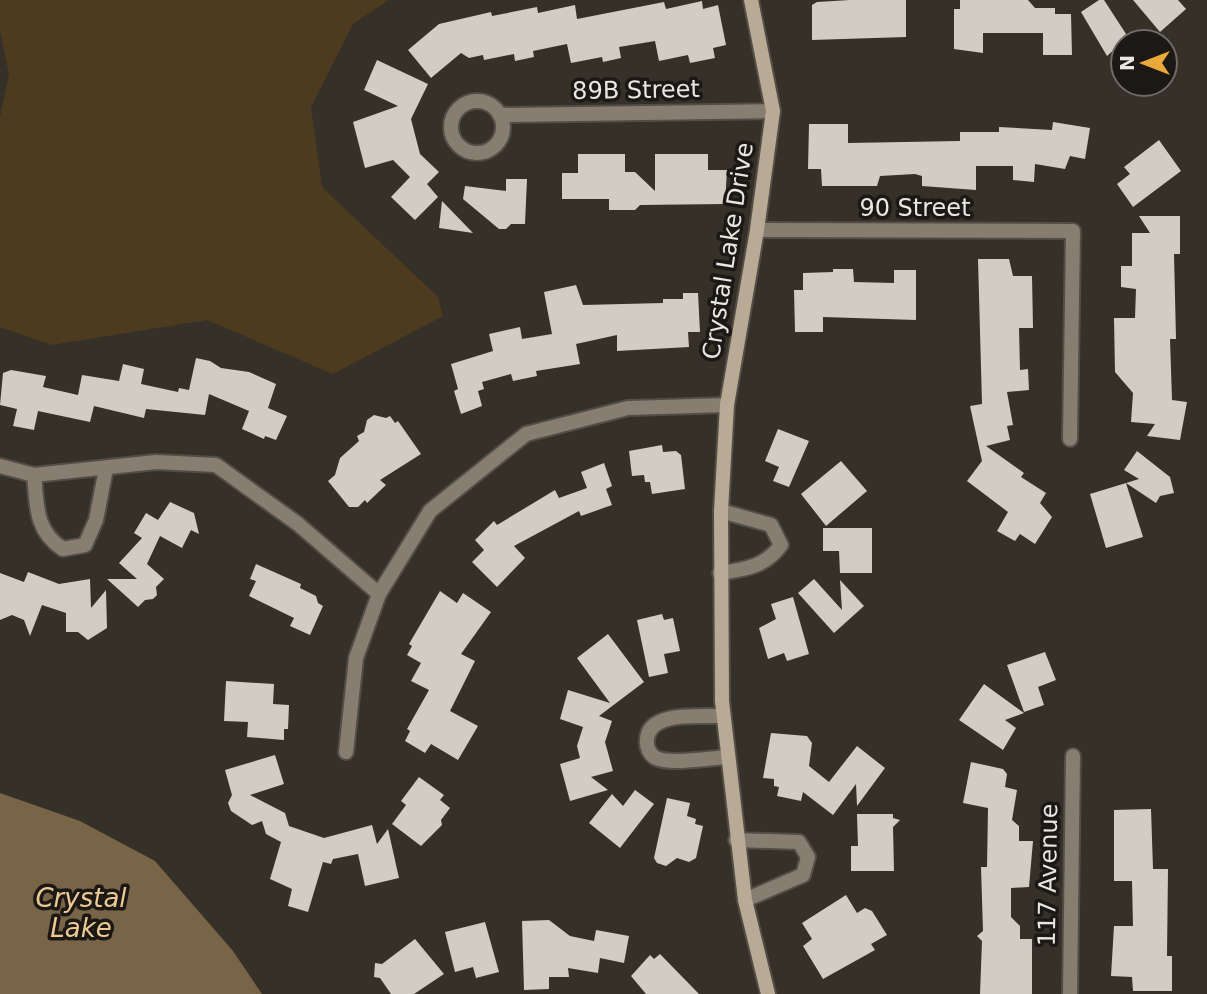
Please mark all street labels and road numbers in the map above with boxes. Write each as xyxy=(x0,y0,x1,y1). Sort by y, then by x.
street label: 89B Street xyxy=(572,75,700,105)
street label: Crystal Lake Drive xyxy=(697,141,759,361)
street label: 90 Street xyxy=(859,194,971,222)
street label: 117 Avenue xyxy=(1033,803,1063,947)

